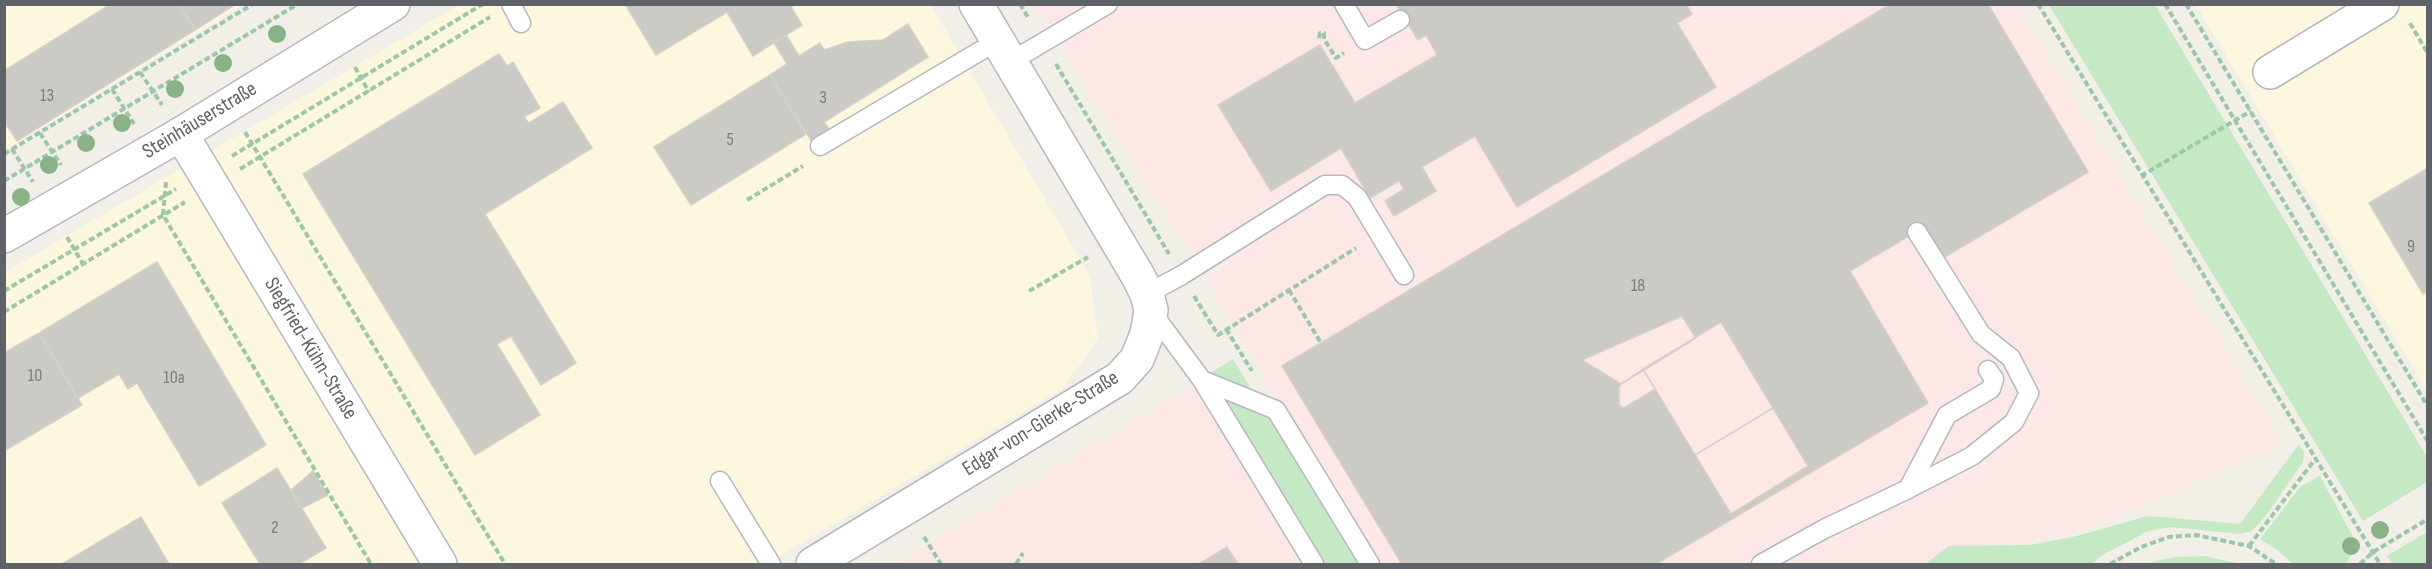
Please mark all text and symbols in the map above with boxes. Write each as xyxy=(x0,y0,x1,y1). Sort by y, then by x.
street label: Steinhäuserstraße xyxy=(138,77,262,165)
house number: 13 xyxy=(40,85,54,107)
house number: 3 xyxy=(819,87,827,109)
house number: 5 xyxy=(726,129,734,151)
house number: 9 xyxy=(2407,236,2415,258)
street label: Siegfried-Kühn-Straße xyxy=(258,274,362,424)
house number: 18 xyxy=(1631,275,1645,297)
house number: 10 xyxy=(28,365,42,387)
street label: Edgar-von-Gierke-Straße xyxy=(958,366,1124,482)
house number: 10a xyxy=(163,367,185,389)
house number: 2 xyxy=(271,517,279,539)

